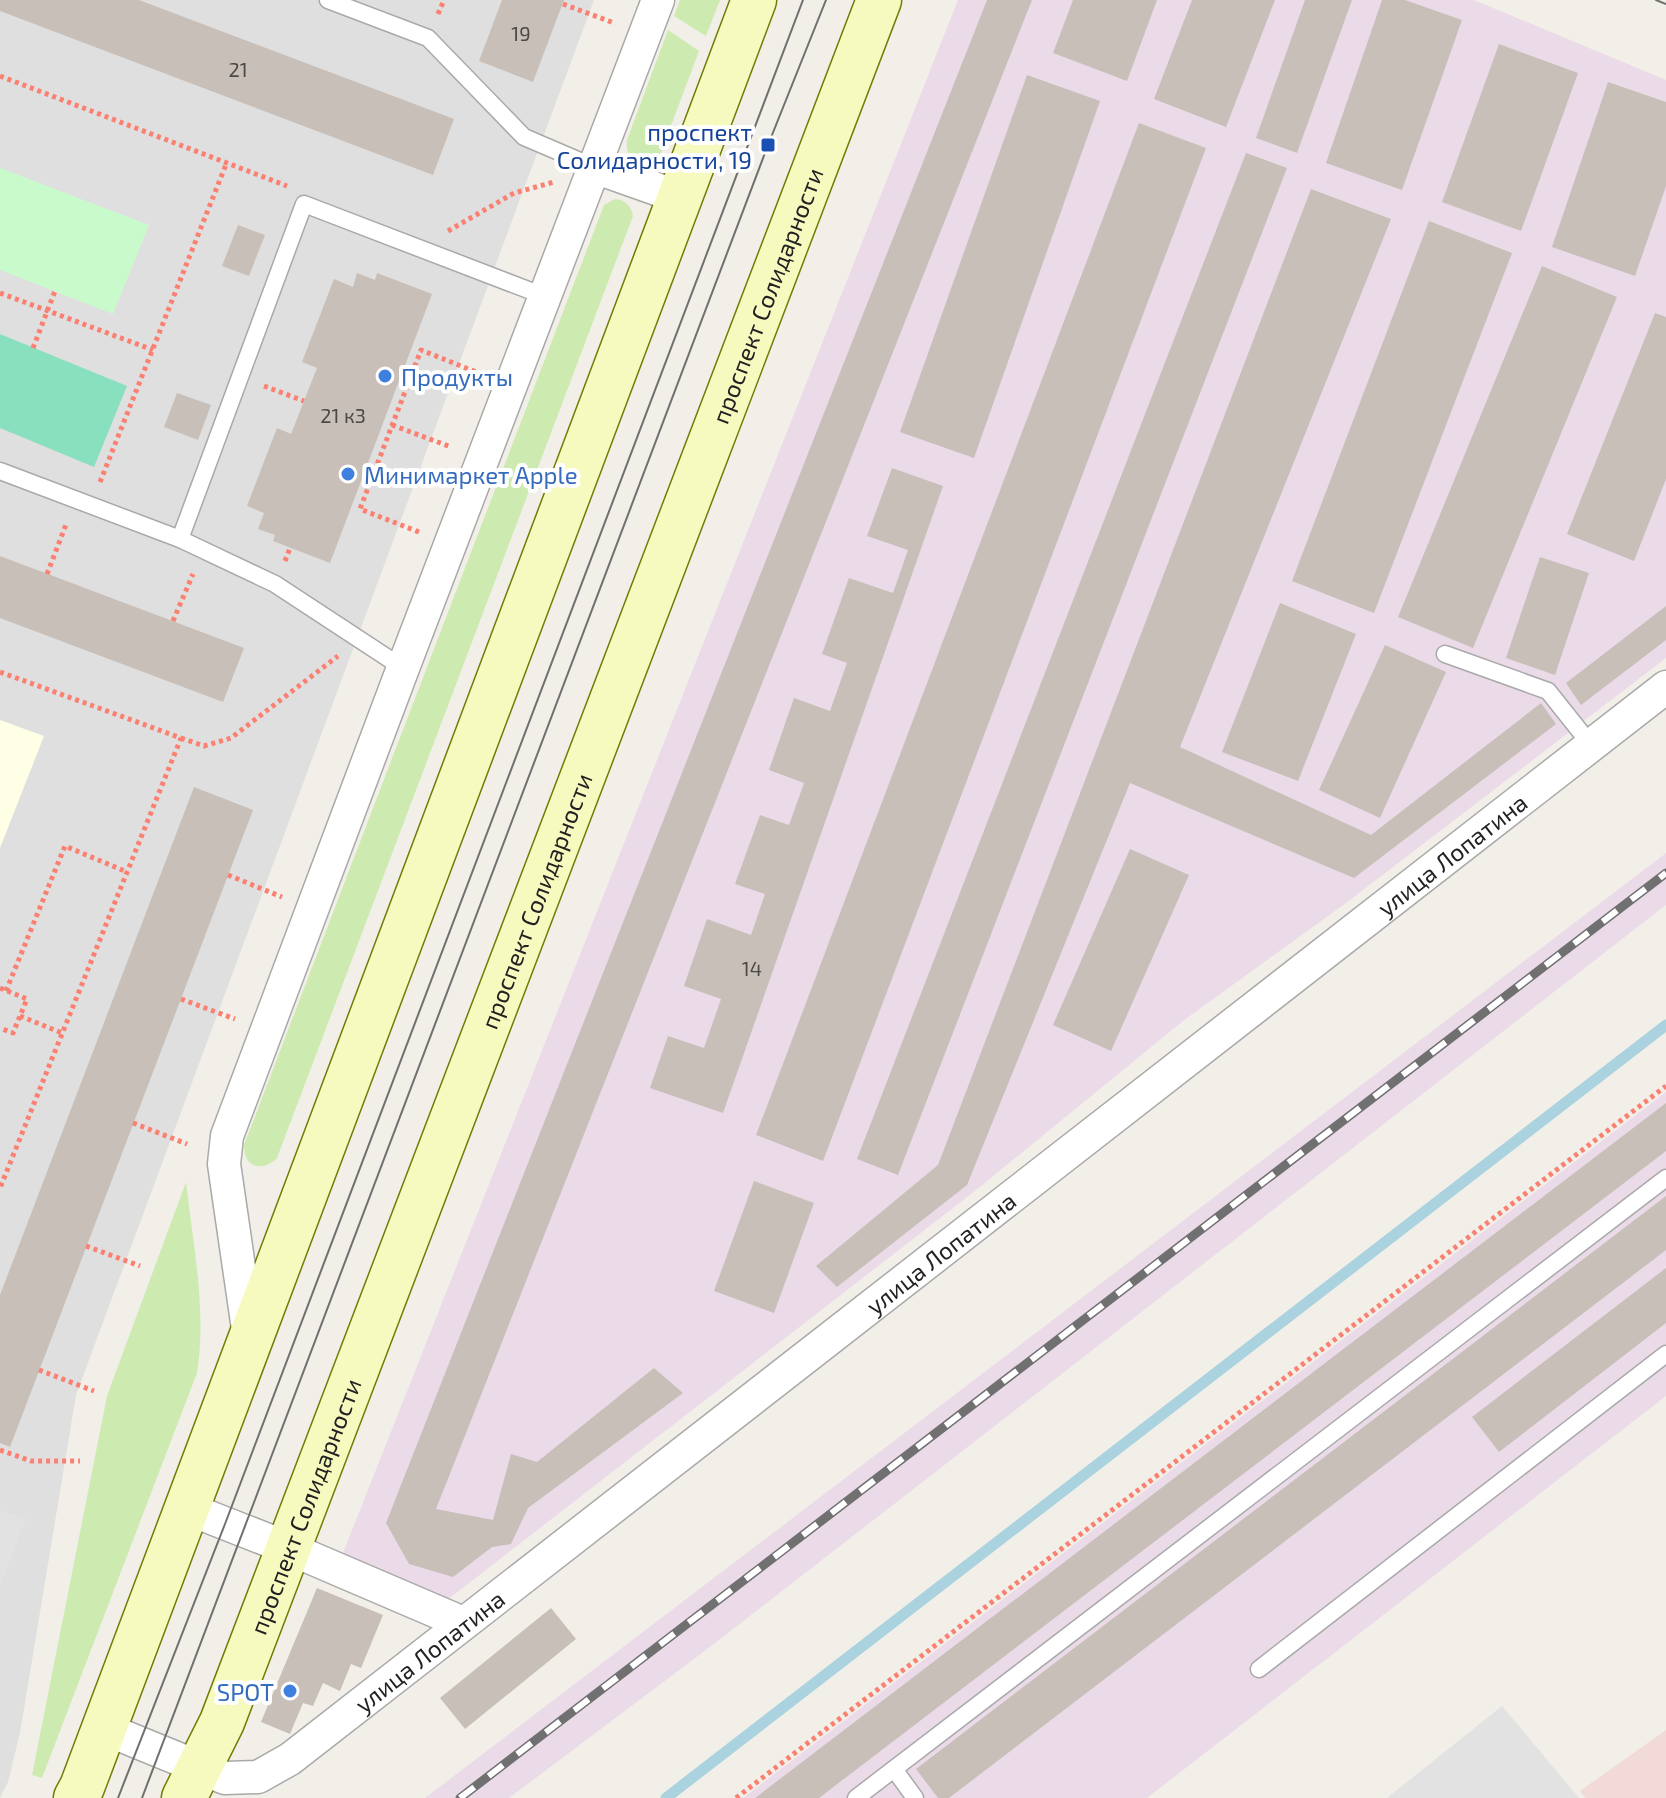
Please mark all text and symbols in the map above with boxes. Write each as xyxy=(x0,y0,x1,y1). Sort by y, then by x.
house number: 19 xyxy=(511,21,531,45)
house number: 21 xyxy=(228,57,248,81)
place label: проспект Солидарности, 19 xyxy=(557,117,752,174)
marker: проспект Солидарности, 19 xyxy=(759,136,777,154)
street label: проспект Солидарности xyxy=(704,163,828,427)
place label: Продукты xyxy=(401,362,513,392)
marker: Продукты xyxy=(376,367,394,385)
house number: 21 к3 xyxy=(320,403,366,427)
place label: Минимаркет Apple xyxy=(364,460,578,489)
marker: Минимаркет Apple xyxy=(339,465,357,483)
street label: проспект Солидарности xyxy=(473,769,597,1033)
street label: улица Лопатина xyxy=(1371,787,1532,922)
house number: 14 xyxy=(742,956,762,980)
street label: улица Лопатина xyxy=(860,1185,1021,1320)
street label: проспект Солидарности xyxy=(242,1374,366,1638)
street label: улица Лопатина xyxy=(349,1583,510,1719)
place label: SPOT xyxy=(217,1677,274,1706)
marker: SPOT xyxy=(281,1682,299,1700)

